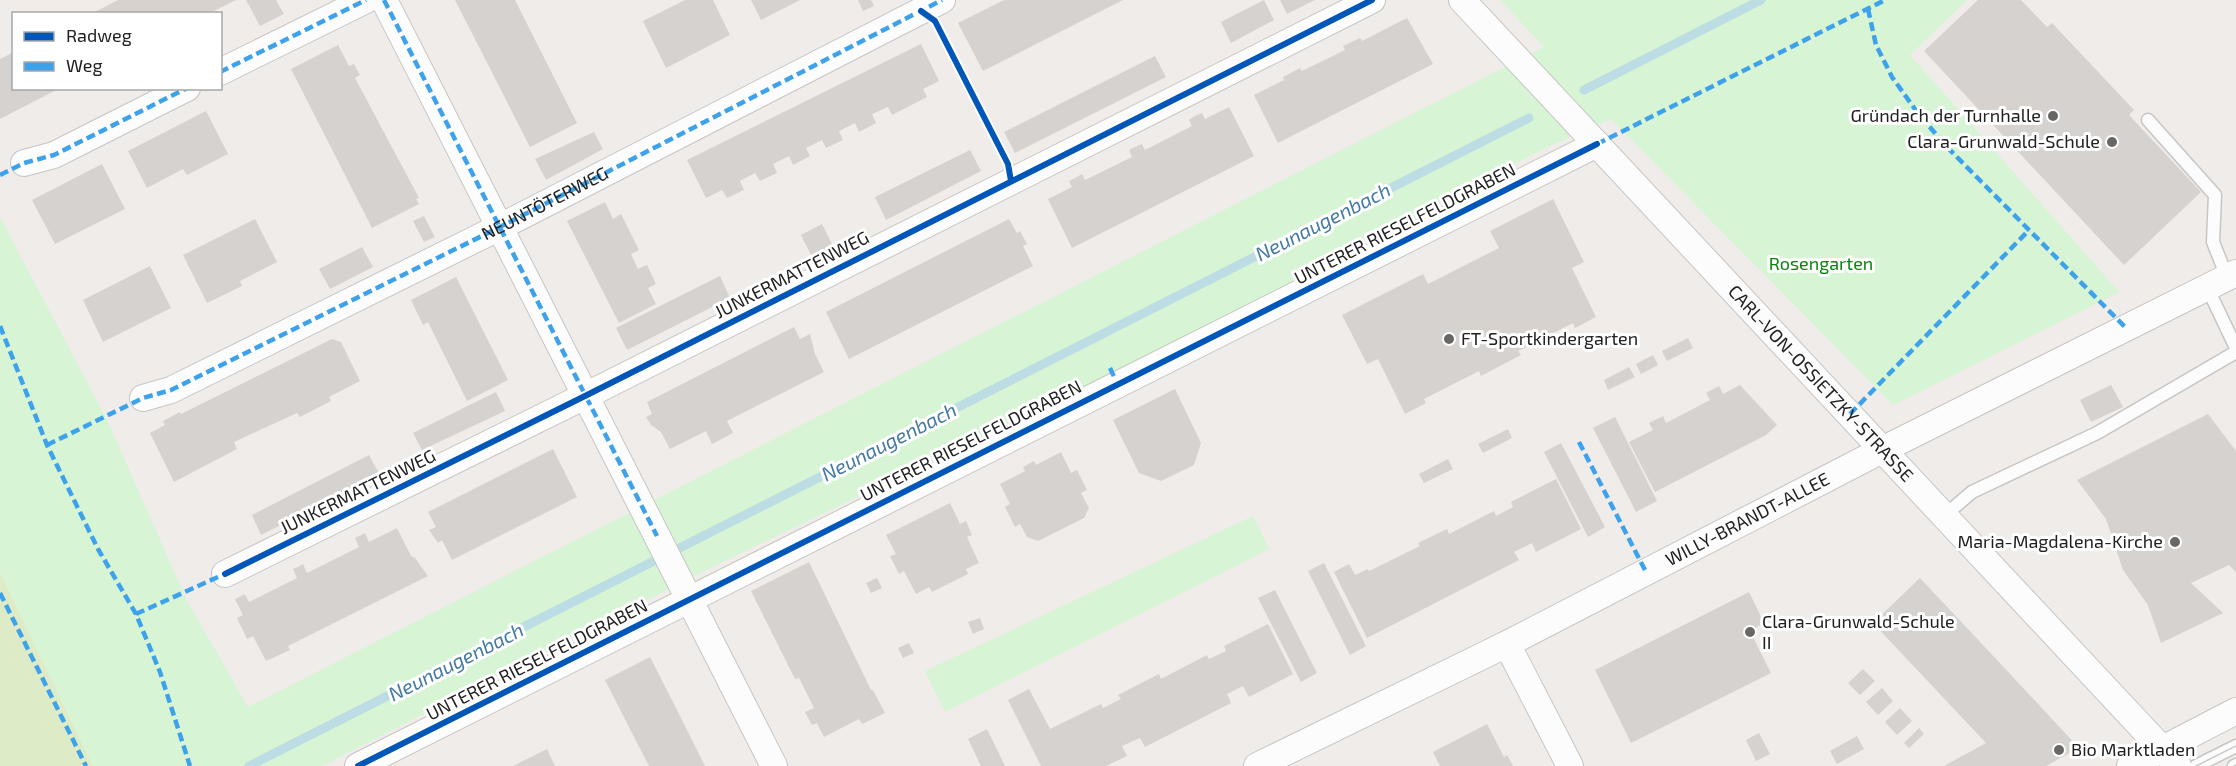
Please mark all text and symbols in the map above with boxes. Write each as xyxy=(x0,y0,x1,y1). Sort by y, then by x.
legend xyxy=(12,12,222,90)
text: Radweg xyxy=(66,24,132,46)
text: Weg xyxy=(66,54,102,76)
place label: Gründach der Turnhalle xyxy=(1850,104,2041,126)
marker: Gründach der Turnhalle xyxy=(2046,109,2060,123)
place label: Clara-Grunwald-Schule xyxy=(1907,130,2100,152)
marker: Clara-Grunwald-Schule xyxy=(2105,135,2119,149)
street label: UNTERER RIESELFELDGRABEN xyxy=(1290,158,1519,289)
street label: NEUNTÖTERWEG xyxy=(478,161,612,244)
water label: Neunaugenbach xyxy=(1251,177,1394,266)
street label: JUNKERMATTENWEG xyxy=(711,226,872,323)
park label: Rosengarten xyxy=(1769,252,1873,274)
street label: CARL-VON-OSSIETZKY-STRASSE xyxy=(1724,280,1918,486)
place label: FT-Sportkindergarten xyxy=(1461,327,1638,349)
marker: FT-Sportkindergarten xyxy=(1442,332,1456,346)
street label: UNTERER RIESELFELDGRABEN xyxy=(856,375,1085,506)
water label: Neunaugenbach xyxy=(817,397,960,486)
street label: JUNKERMATTENWEG xyxy=(276,444,439,538)
street label: WILLY-BRANDT-ALLEE xyxy=(1661,467,1833,570)
place label: Maria-Magdalena-Kirche xyxy=(1957,530,2163,552)
marker: Maria-Magdalena-Kirche xyxy=(2168,535,2182,549)
street label: UNTERER RIESELFELDGRABEN xyxy=(422,594,651,725)
place label: Clara-Grunwald-Schule II xyxy=(1762,610,1955,653)
water label: Neunaugenbach xyxy=(384,617,527,706)
marker: Clara-Grunwald-Schule II xyxy=(1743,625,1757,639)
place label: Bio Marktladen xyxy=(2071,738,2195,760)
marker: Bio Marktladen xyxy=(2052,743,2066,757)

